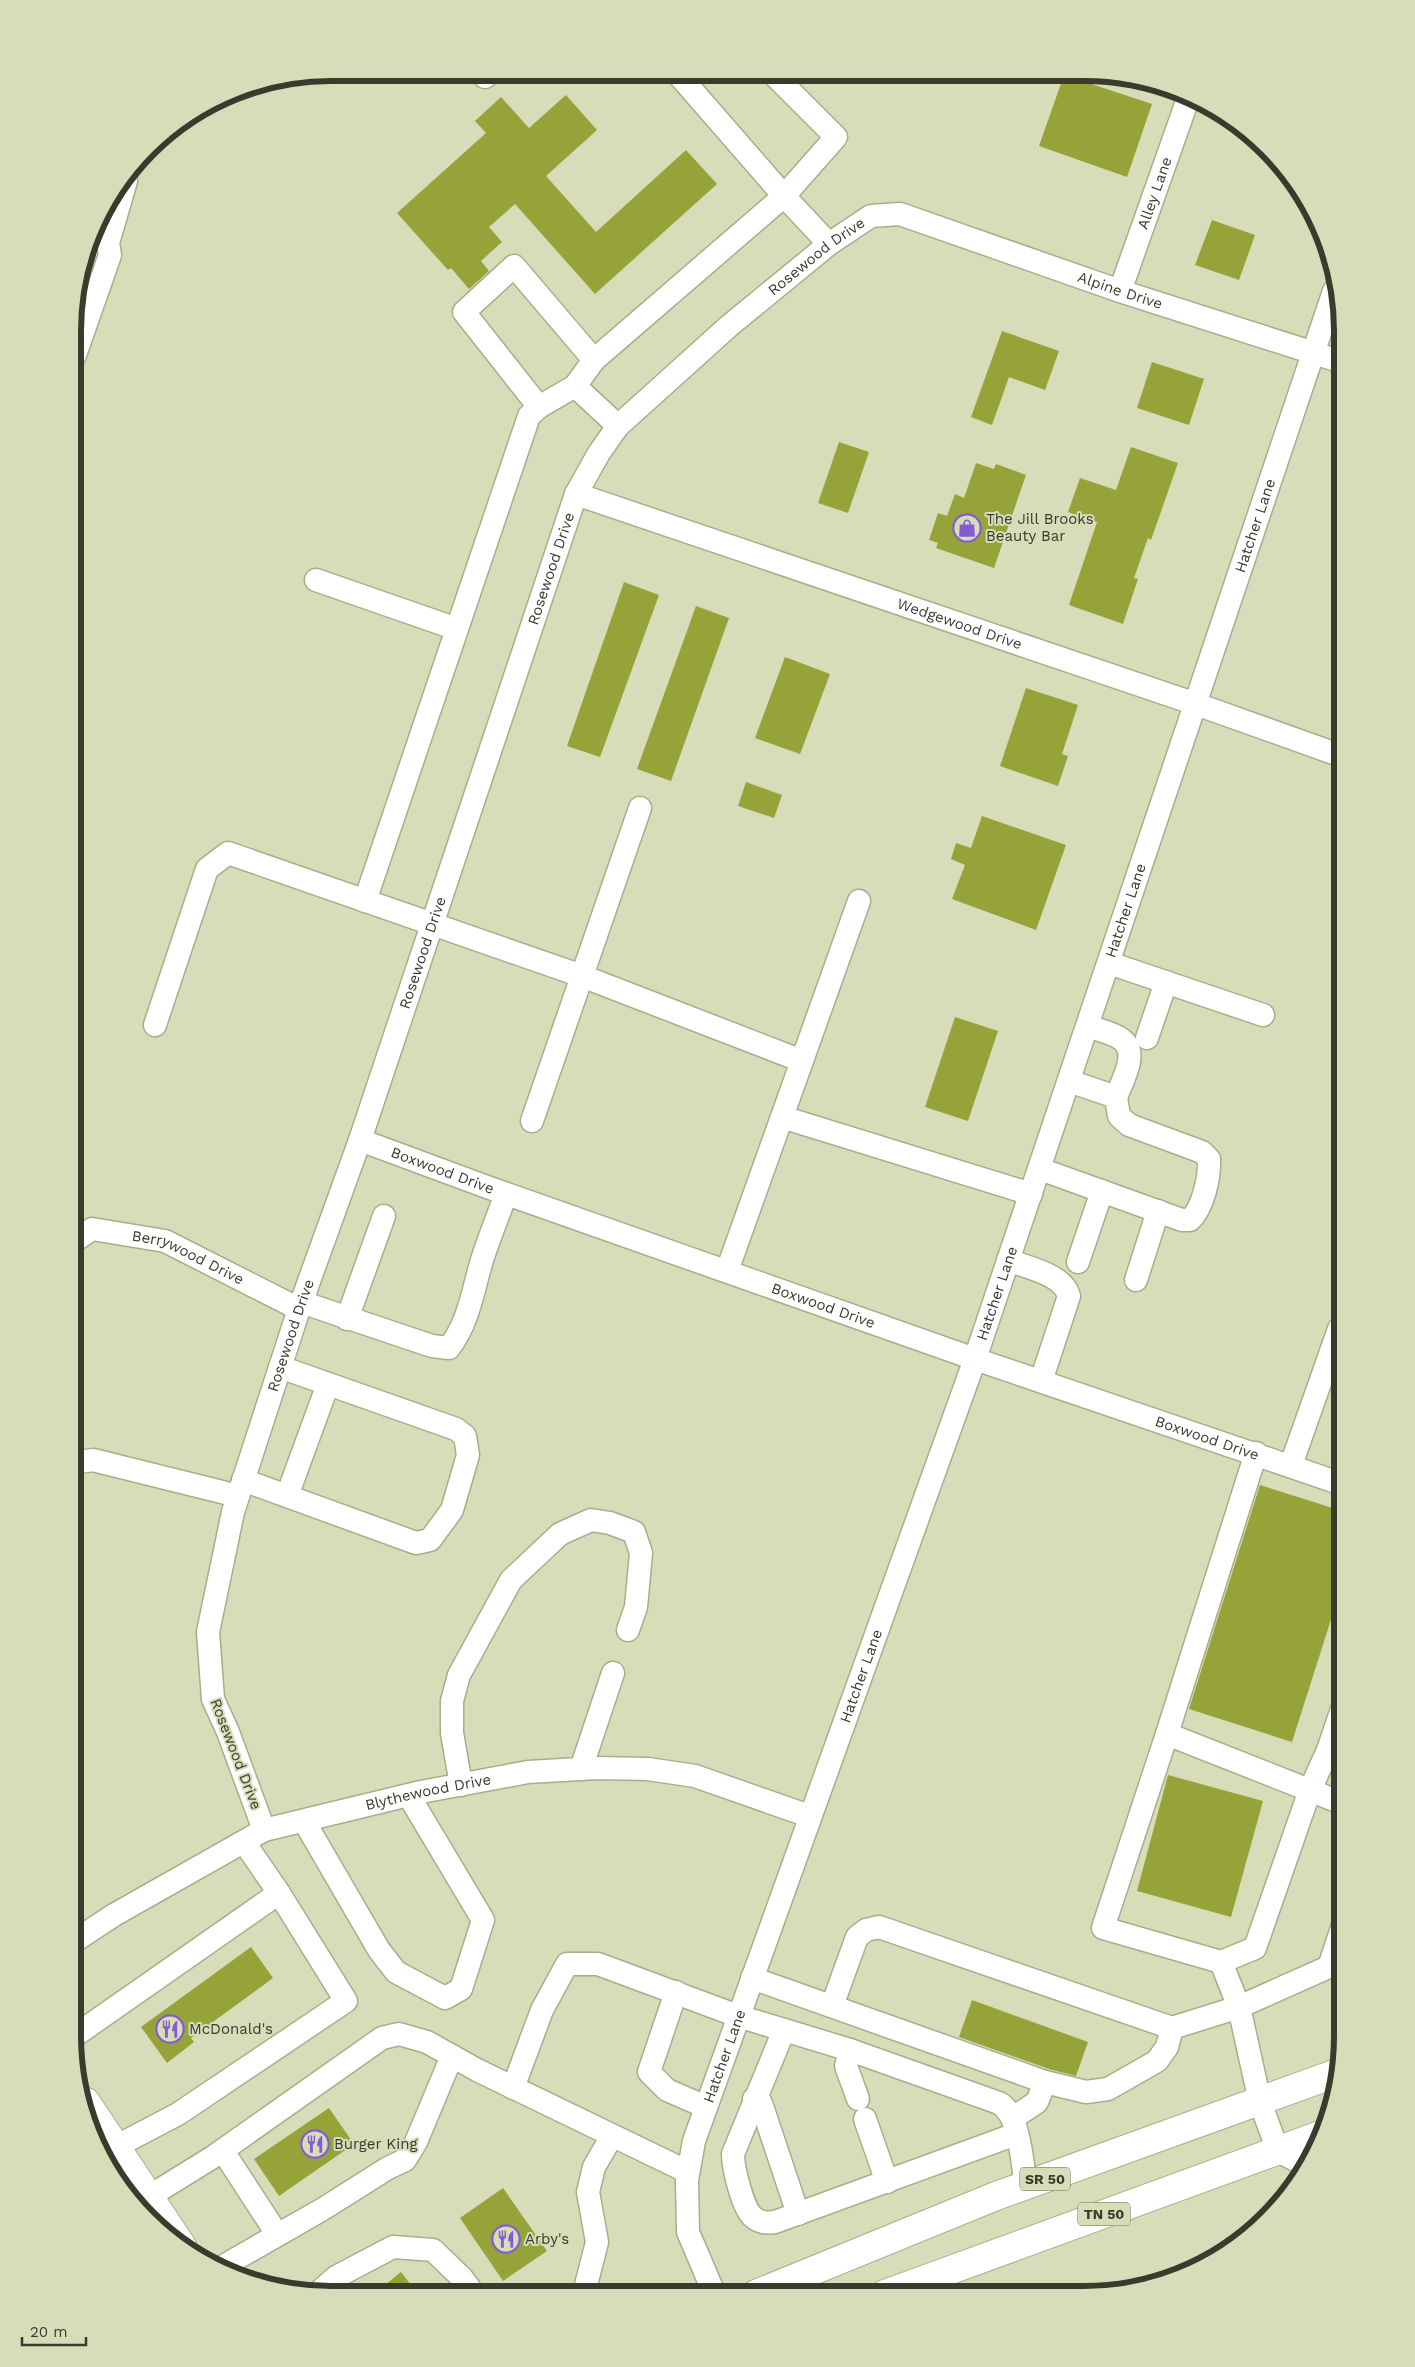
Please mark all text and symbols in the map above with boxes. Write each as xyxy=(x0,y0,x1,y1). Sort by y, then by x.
street label: Alley Lane xyxy=(1134,154,1176,231)
street label: Rosewood Drive xyxy=(764,214,868,299)
street label: Alpine Drive xyxy=(1075,268,1165,313)
street label: Hatcher Lane xyxy=(1231,476,1279,575)
street label: Rosewood Drive xyxy=(524,510,578,627)
place label: The Jill Brooks Beauty Bar xyxy=(986,510,1094,545)
shop icon: The Jill Brooks Beauty Bar xyxy=(952,513,982,543)
street label: Wedgewood Drive xyxy=(895,594,1024,653)
street label: Hatcher Lane xyxy=(1102,861,1150,960)
street label: Rosewood Drive xyxy=(395,894,450,1011)
street label: Boxwood Drive xyxy=(388,1143,497,1198)
street label: Berrywood Drive xyxy=(131,1227,247,1289)
street label: Hatcher Lane xyxy=(973,1244,1021,1343)
street label: Rosewood Drive xyxy=(264,1277,318,1394)
street label: Boxwood Drive xyxy=(769,1279,878,1332)
street label: Boxwood Drive xyxy=(1153,1412,1261,1464)
street label: Hatcher Lane xyxy=(836,1627,886,1725)
street label: Rosewood Drive xyxy=(207,1696,265,1812)
street label: Blythewood Drive xyxy=(363,1770,492,1814)
street label: Hatcher Lane xyxy=(699,2007,750,2105)
restaurant icon: McDonald's xyxy=(155,2014,185,2044)
place label: McDonald's xyxy=(189,2020,273,2038)
restaurant icon: Burger King xyxy=(300,2129,330,2159)
place label: Burger King xyxy=(334,2135,417,2153)
road number: SR 50 xyxy=(1020,2168,1070,2190)
road number: TN 50 xyxy=(1078,2202,1130,2226)
restaurant icon: Arby's xyxy=(491,2224,521,2254)
place label: Arby's xyxy=(525,2230,569,2248)
scale bar xyxy=(22,2314,86,2346)
text: 20 m xyxy=(30,2323,68,2341)

